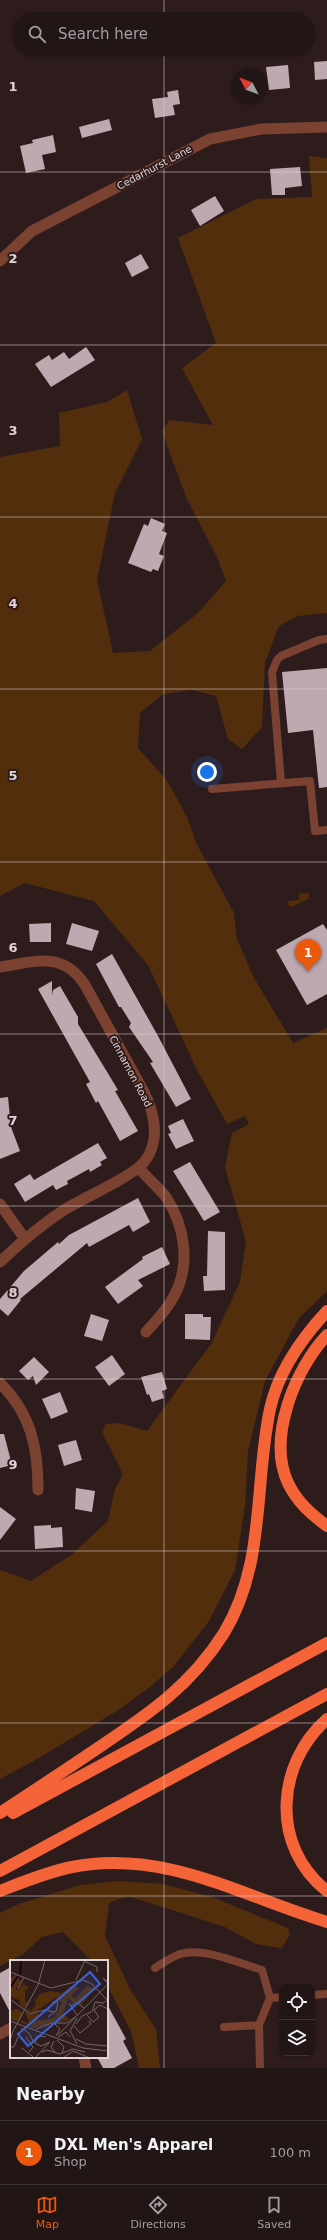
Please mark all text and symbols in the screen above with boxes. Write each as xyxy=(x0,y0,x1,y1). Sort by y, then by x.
search box xyxy=(12,12,315,56)
icon: search xyxy=(26,23,48,45)
text: Search here xyxy=(58,25,148,43)
north arrow xyxy=(231,68,267,104)
text: 1 xyxy=(8,79,18,94)
street label: Cedarhurst Lane xyxy=(115,143,193,192)
text: 2 xyxy=(8,251,18,266)
text: 3 xyxy=(8,423,18,438)
text: 4 xyxy=(8,596,18,611)
your location xyxy=(197,762,217,782)
text: 5 xyxy=(8,768,18,783)
pin: 1 xyxy=(295,939,321,972)
text: 6 xyxy=(8,940,18,955)
street label: Cinnamon Road xyxy=(107,1034,154,1109)
text: 7 xyxy=(8,1113,18,1128)
text: 8 xyxy=(8,1285,18,1300)
text: 9 xyxy=(8,1457,18,1472)
inset map xyxy=(10,1960,108,2058)
map controls xyxy=(279,1984,315,2056)
button: locate xyxy=(279,1984,315,2020)
button: layers xyxy=(279,2020,315,2056)
text: Nearby xyxy=(16,2084,85,2104)
text: DXL Men's Apparel xyxy=(54,2136,213,2154)
text: 1 xyxy=(24,2145,34,2160)
text: 100 m xyxy=(269,2145,311,2160)
text: Shop xyxy=(54,2154,87,2169)
tab: Map xyxy=(36,2194,59,2231)
tab: Directions xyxy=(130,2194,186,2231)
tab: Saved xyxy=(257,2194,291,2231)

